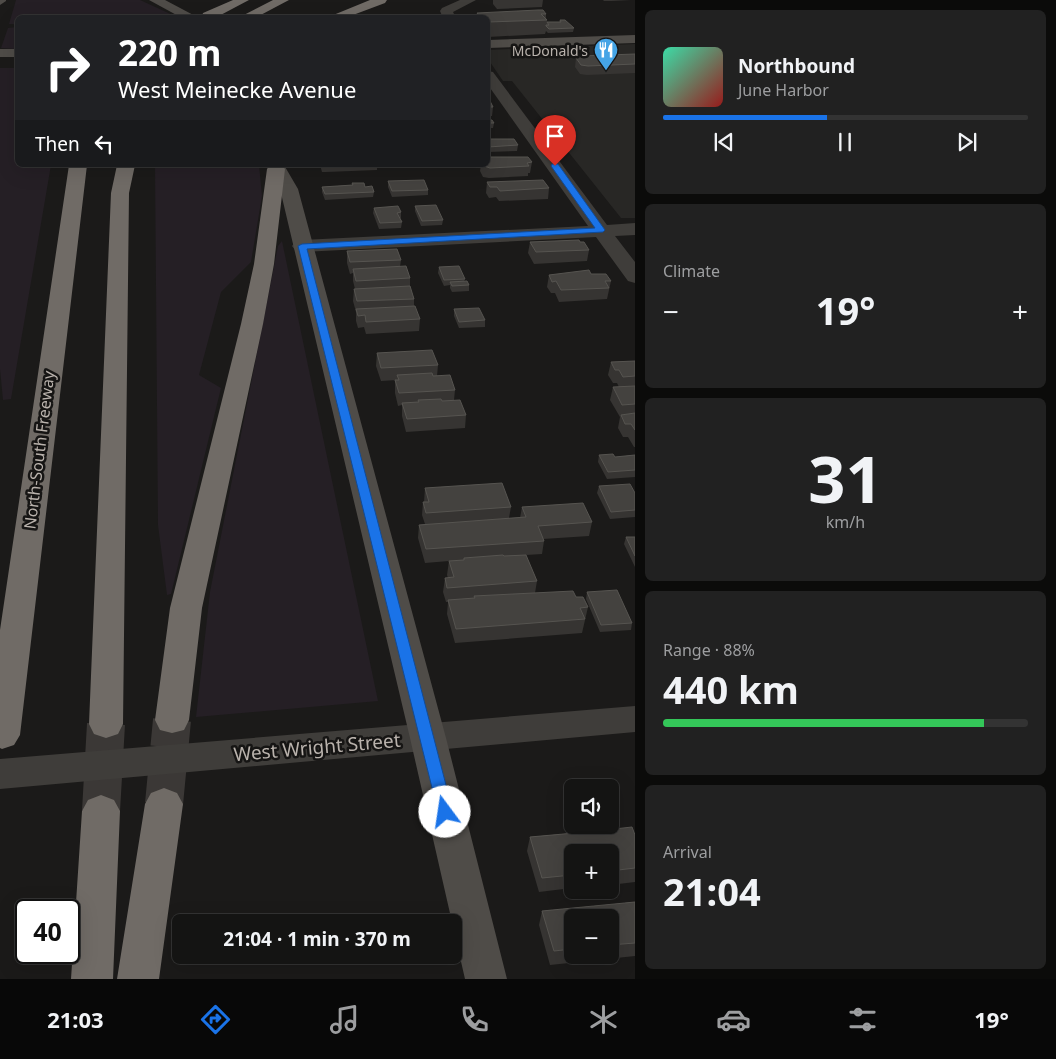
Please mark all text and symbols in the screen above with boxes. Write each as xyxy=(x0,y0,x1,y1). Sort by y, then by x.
text: 220 m xyxy=(118,29,221,76)
icon: right xyxy=(35,35,100,100)
restaurant icon: McDonald's xyxy=(593,37,619,71)
place label: McDonald's xyxy=(512,41,588,60)
text: Northbound xyxy=(738,53,855,79)
text: West Meinecke Avenue xyxy=(118,74,356,104)
text: June Harbor xyxy=(738,79,829,101)
pin xyxy=(534,115,576,166)
icon: arrive xyxy=(541,122,569,150)
icon: previous xyxy=(710,128,738,156)
icon: pause xyxy=(831,128,859,156)
icon: next xyxy=(953,128,981,156)
icon: left xyxy=(90,130,118,158)
text: Then xyxy=(35,131,80,157)
text: Climate xyxy=(663,260,720,282)
text: 19° xyxy=(816,284,875,336)
text: − xyxy=(663,292,679,330)
text: + xyxy=(1012,292,1028,330)
street label: North-South Freeway xyxy=(18,369,60,530)
text: 31 xyxy=(808,434,883,522)
text: km/h xyxy=(826,511,865,533)
text: Range · 88% xyxy=(663,639,755,661)
text: 440 km xyxy=(663,663,799,715)
street label: West Wright Street xyxy=(232,727,402,767)
map controls xyxy=(564,779,619,964)
button: sound xyxy=(564,779,619,834)
position arrow xyxy=(418,785,470,837)
text: Arrival xyxy=(663,841,712,863)
button: + xyxy=(564,844,619,899)
text: 21:04 xyxy=(663,865,761,917)
speed limit sign: 40 xyxy=(15,899,80,964)
button: − xyxy=(564,909,619,964)
text: 21:04 · 1 min · 370 m xyxy=(223,926,411,952)
icon: directions xyxy=(198,1002,233,1037)
icon: music xyxy=(327,1002,362,1037)
icon: phone xyxy=(457,1002,492,1037)
icon: climate xyxy=(586,1002,621,1037)
icon: car xyxy=(716,1002,751,1037)
icon: filters xyxy=(845,1002,880,1037)
text: 21:03 xyxy=(47,1004,104,1034)
text: 19° xyxy=(974,1004,1009,1034)

